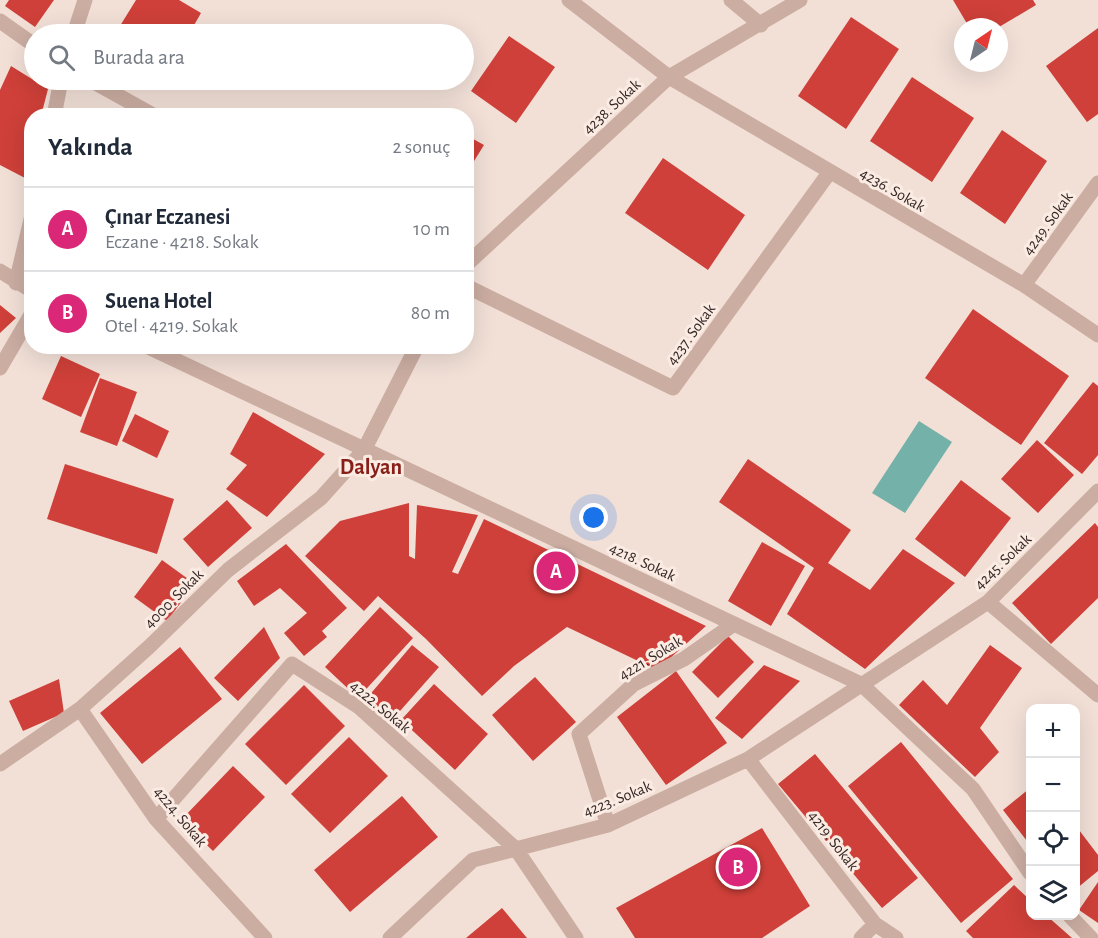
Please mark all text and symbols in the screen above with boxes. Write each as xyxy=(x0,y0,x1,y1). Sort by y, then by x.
north arrow xyxy=(954,18,1008,72)
search box xyxy=(24,24,474,90)
icon: search xyxy=(45,41,78,74)
text: Burada ara xyxy=(93,46,185,68)
street label: 4238. Sokak xyxy=(580,76,644,137)
text: Yakında xyxy=(48,134,133,160)
text: 2 sonuç xyxy=(392,137,450,157)
street label: 4236. Sokak xyxy=(857,165,928,215)
street label: 4249. Sokak xyxy=(1020,189,1076,258)
text: Çınar Eczanesi xyxy=(105,206,230,228)
text: A xyxy=(62,219,74,239)
text: 10 m xyxy=(413,219,450,239)
text: Eczane · 4218. Sokak xyxy=(105,232,259,252)
text: Suena Hotel xyxy=(105,290,212,312)
street label: 4237. Sokak xyxy=(663,300,719,368)
text: B xyxy=(62,303,73,323)
text: 80 m xyxy=(411,303,450,323)
text: Otel · 4219. Sokak xyxy=(105,316,238,336)
district label: Dalyan xyxy=(340,456,402,479)
your location xyxy=(579,503,608,532)
street label: 4245. Sokak xyxy=(971,530,1035,593)
street label: 4218. Sokak xyxy=(607,540,679,584)
pin: A xyxy=(536,548,576,594)
street label: 4000. Sokak xyxy=(141,566,207,631)
street label: 4221. Sokak xyxy=(616,632,686,683)
street label: 4222. Sokak xyxy=(347,678,414,736)
map controls xyxy=(1026,704,1080,920)
button: + xyxy=(1026,704,1080,758)
button: − xyxy=(1026,758,1080,812)
street label: 4223. Sokak xyxy=(581,778,654,820)
street label: 4224. Sokak xyxy=(151,784,210,850)
street label: 4219. Sokak xyxy=(805,808,862,874)
button: locate xyxy=(1026,812,1080,866)
pin: B xyxy=(718,844,758,890)
button: layers xyxy=(1026,866,1080,920)

